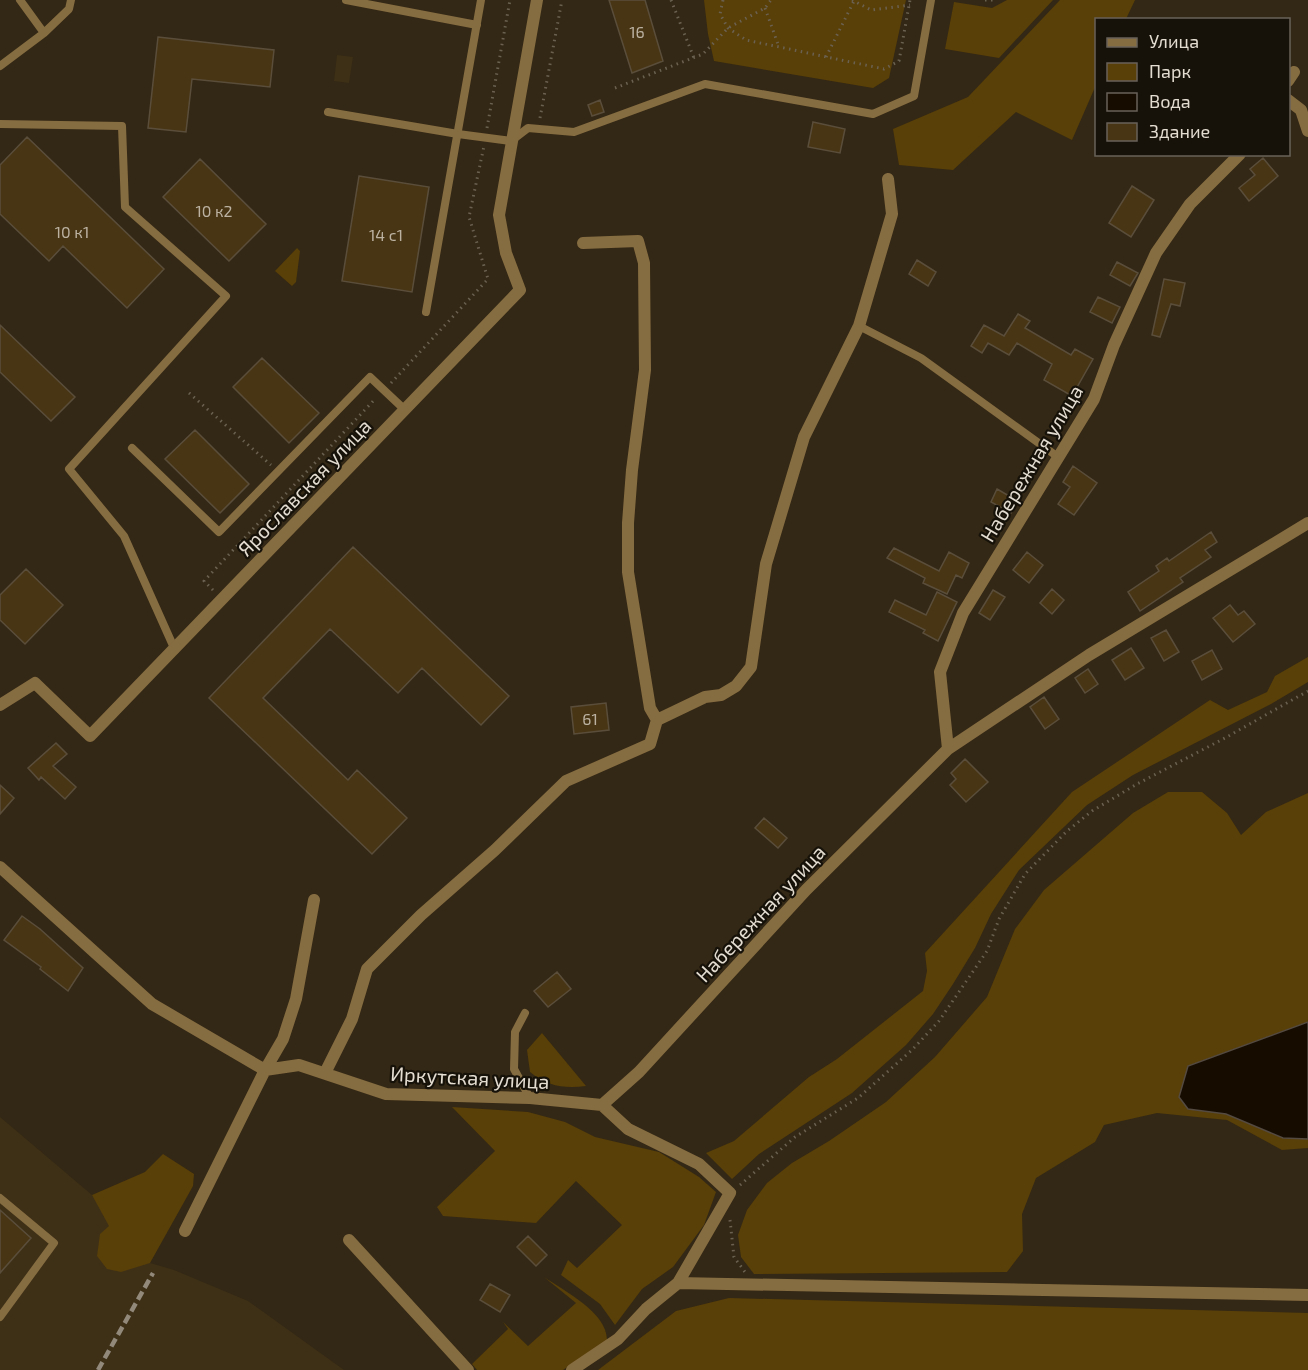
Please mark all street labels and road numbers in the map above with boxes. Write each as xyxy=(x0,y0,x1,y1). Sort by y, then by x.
street label: Набережная улица xyxy=(975,380,1088,546)
street label: Ярославская улица xyxy=(232,413,376,561)
street label: Набережная улица xyxy=(690,839,830,987)
street label: Иркутская улица xyxy=(390,1061,550,1094)

